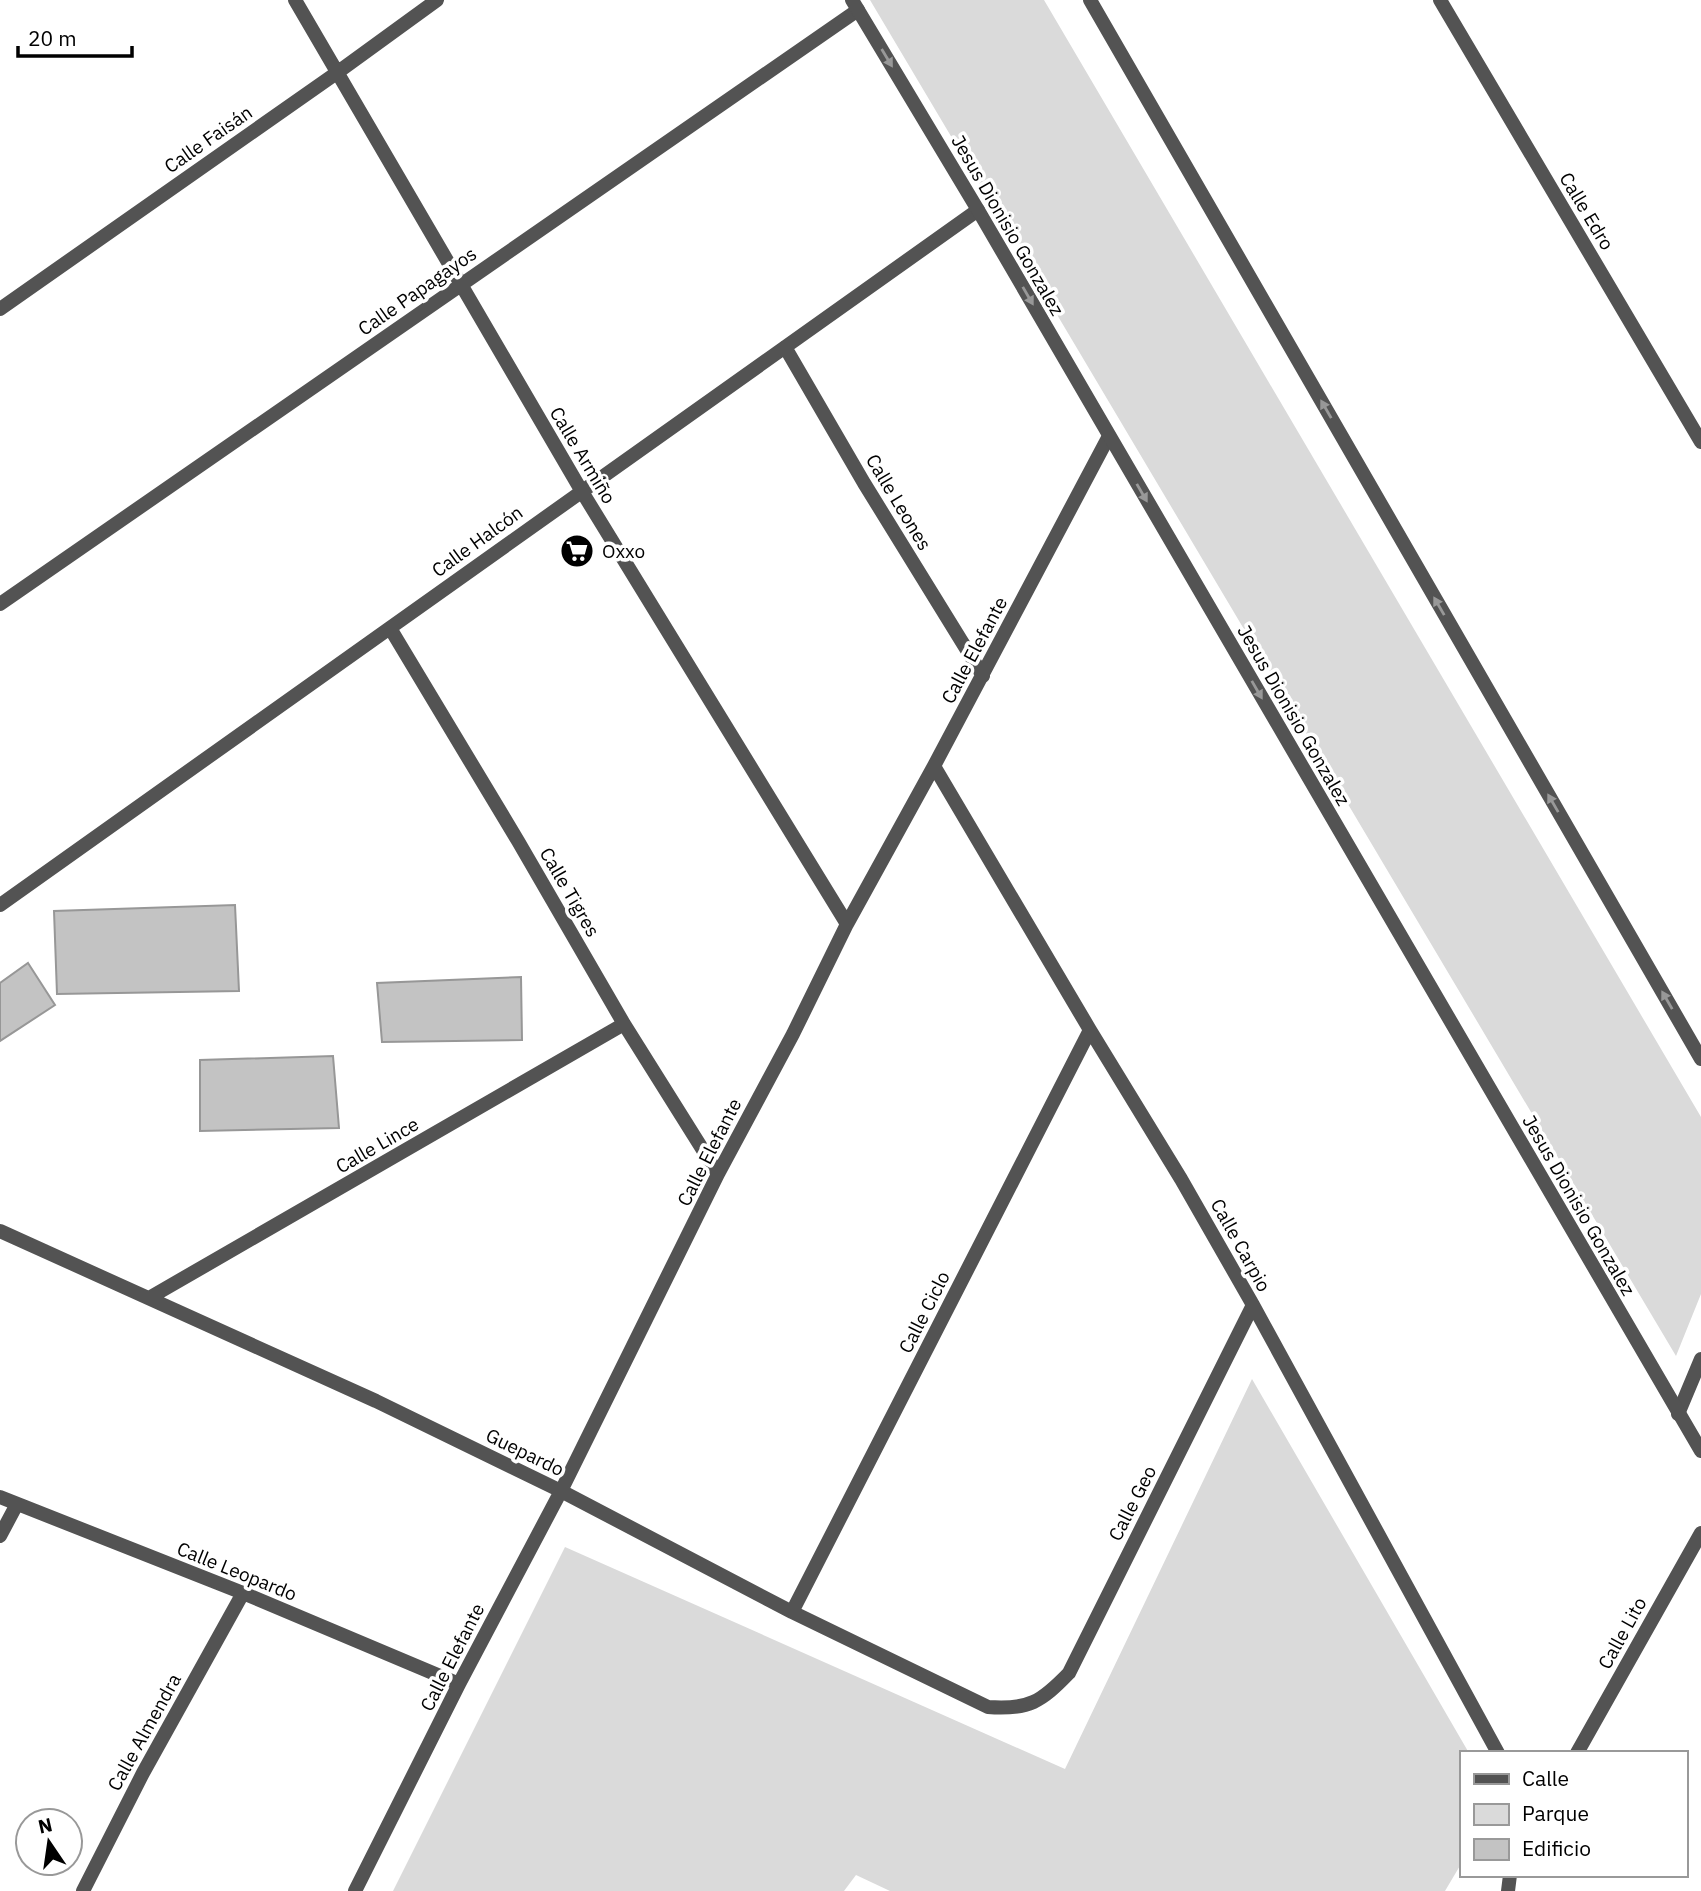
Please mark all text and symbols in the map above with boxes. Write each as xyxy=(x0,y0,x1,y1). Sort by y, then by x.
scale bar xyxy=(18,14,131,58)
text: 20 m xyxy=(28,24,77,52)
one-way arrow xyxy=(881,49,893,68)
street label: Calle Faisán xyxy=(159,100,257,178)
street label: Jesus Dionisio Gonzalez xyxy=(946,130,1070,320)
street label: Calle Edro xyxy=(1554,168,1620,254)
street label: Calle Papagayos xyxy=(353,241,481,341)
one-way arrow xyxy=(1022,287,1034,306)
one-way arrow xyxy=(1319,399,1332,418)
street label: Calle Armiño xyxy=(545,402,621,508)
street label: Calle Leones xyxy=(861,450,937,554)
one-way arrow xyxy=(1136,484,1148,503)
street label: Calle Halcón xyxy=(427,500,527,582)
supermarket icon: Oxxo xyxy=(558,532,596,570)
place label: Oxxo xyxy=(602,539,645,563)
street label: Calle Elefante xyxy=(936,592,1012,708)
one-way arrow xyxy=(1433,596,1445,615)
street label: Jesus Dionisio Gonzalez xyxy=(1232,620,1356,810)
one-way arrow xyxy=(1250,680,1263,699)
one-way arrow xyxy=(1547,793,1559,812)
street label: Calle Tigres xyxy=(535,843,605,941)
one-way arrow xyxy=(1661,990,1673,1009)
street label: Calle Elefante xyxy=(672,1094,746,1210)
street label: Jesus Dionisio Gonzalez xyxy=(1517,1110,1641,1300)
street label: Calle Lince xyxy=(331,1112,423,1178)
street label: Calle Carpio xyxy=(1206,1194,1276,1296)
street label: Calle Ciclo xyxy=(893,1267,955,1357)
street label: Guepardo xyxy=(482,1423,568,1481)
street label: Calle Geo xyxy=(1103,1461,1161,1545)
street label: Calle Leopardo xyxy=(174,1536,300,1606)
street label: Calle Lito xyxy=(1592,1593,1652,1673)
street label: Calle Elefante xyxy=(415,1599,489,1715)
street label: Calle Almendra xyxy=(102,1669,186,1795)
legend xyxy=(1460,1751,1687,1877)
text: Calle xyxy=(1522,1764,1569,1792)
text: Parque xyxy=(1522,1799,1589,1827)
north arrow xyxy=(14,1807,84,1877)
text: N xyxy=(36,1812,55,1839)
text: Edificio xyxy=(1522,1834,1591,1862)

